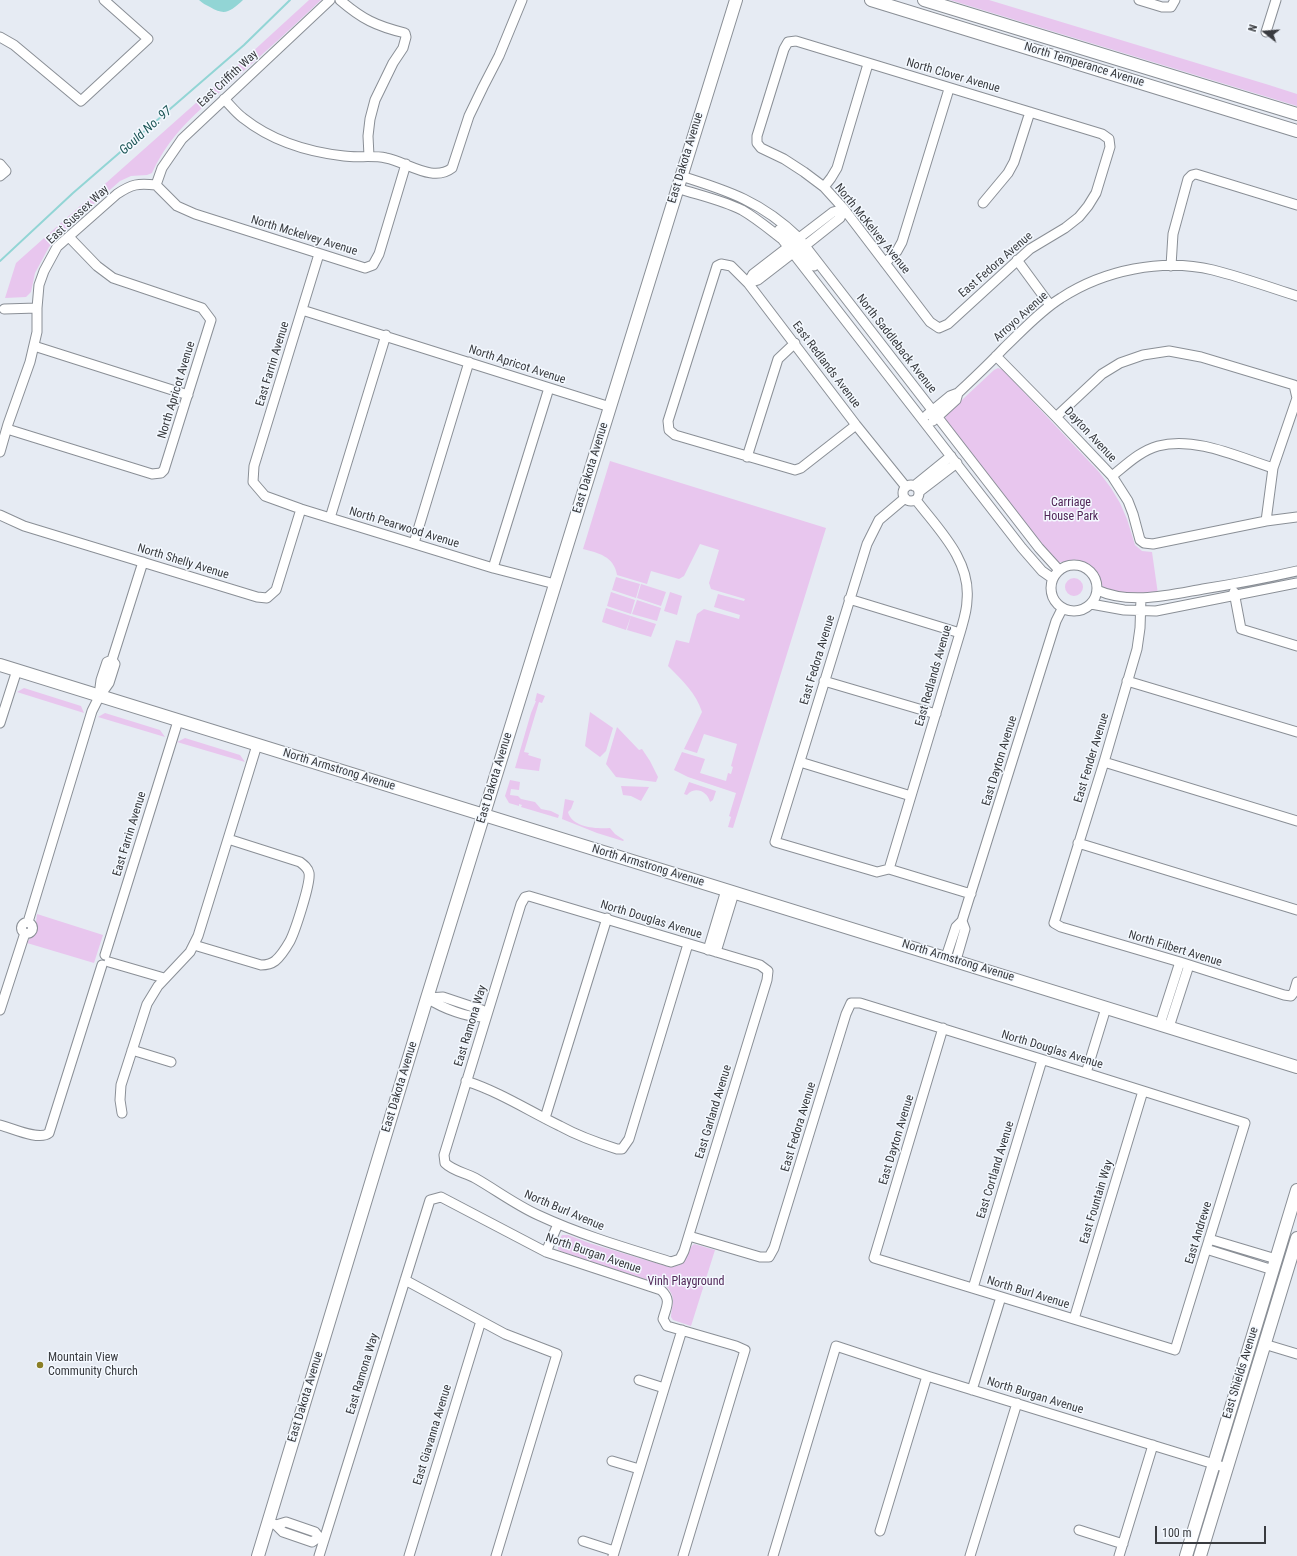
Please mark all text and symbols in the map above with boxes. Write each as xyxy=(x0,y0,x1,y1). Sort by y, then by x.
north arrow xyxy=(1245,12,1285,52)
text: N xyxy=(1246,23,1260,33)
street label: North Temperance Avenue xyxy=(1022,40,1146,90)
street label: East Criffith Way xyxy=(195,47,261,111)
street label: North Clover Avenue xyxy=(905,56,1001,96)
water label: Gould No. 97 xyxy=(117,104,175,158)
street label: East Dakota Avenue xyxy=(665,111,707,205)
street label: North McKelvey Avenue xyxy=(831,181,913,277)
street label: East Sussex Way xyxy=(44,183,112,247)
street label: North Mckelvey Avenue xyxy=(249,213,359,259)
street label: East Fedora Avenue xyxy=(956,229,1036,301)
street label: Arroyo Avenue xyxy=(991,289,1051,345)
street label: North Saddleback Avenue xyxy=(853,292,939,396)
street label: East Redlands Avenue xyxy=(789,319,863,411)
street label: East Farrin Avenue xyxy=(253,320,293,408)
street label: North Apricot Avenue xyxy=(155,340,199,440)
street label: North Apricot Avenue xyxy=(467,343,567,387)
street label: Dayton Avenue xyxy=(1061,404,1119,466)
street label: East Dakota Avenue xyxy=(570,421,612,515)
park label: Carriage House Park xyxy=(1044,496,1098,524)
street label: North Pearwood Avenue xyxy=(347,504,461,552)
street label: North Shelly Avenue xyxy=(135,541,231,583)
street label: East Fedora Avenue xyxy=(797,613,839,707)
street label: East Redlands Avenue xyxy=(913,624,955,728)
street label: East Fender Avenue xyxy=(1072,711,1112,805)
street label: East Dayton Avenue xyxy=(979,714,1021,808)
street label: East Dakota Avenue xyxy=(474,731,516,825)
street label: North Armstrong Avenue xyxy=(281,746,397,794)
street label: East Farrin Avenue xyxy=(110,790,150,878)
street label: North Armstrong Avenue xyxy=(590,842,706,890)
street label: North Douglas Avenue xyxy=(599,898,703,942)
street label: North Filbert Avenue xyxy=(1126,928,1224,970)
street label: North Armstrong Avenue xyxy=(900,937,1016,985)
street label: East Ramona Way xyxy=(452,983,490,1069)
street label: North Douglas Avenue xyxy=(1000,1028,1104,1072)
street label: East Dakota Avenue xyxy=(379,1040,421,1134)
street label: East Garland Avenue xyxy=(693,1063,735,1161)
street label: East Fedora Avenue xyxy=(778,1080,820,1174)
street label: East Dayton Avenue xyxy=(876,1093,918,1187)
street label: East Cortland Avenue xyxy=(974,1119,1018,1221)
street label: East Fountain Way xyxy=(1077,1158,1117,1246)
street label: North Burl Avenue xyxy=(522,1188,606,1234)
street label: East Andrewe xyxy=(1183,1200,1215,1266)
street label: North Burgan Avenue xyxy=(543,1231,643,1277)
street label: North Burl Avenue xyxy=(985,1274,1071,1312)
park label: Vinh Playground xyxy=(648,1275,724,1289)
street label: East Shields Avenue xyxy=(1220,1325,1262,1421)
street label: East Ramona Way xyxy=(344,1331,382,1417)
street label: East Dakota Avenue xyxy=(285,1350,327,1444)
place label: Mountain View Community Church xyxy=(48,1351,138,1379)
marker: Mountain View Community Church xyxy=(35,1360,45,1370)
street label: North Burgan Avenue xyxy=(985,1374,1085,1418)
street label: East Giavanna Avenue xyxy=(411,1383,455,1487)
scale bar xyxy=(1157,1518,1268,1544)
text: 100 m xyxy=(1162,1526,1192,1540)

